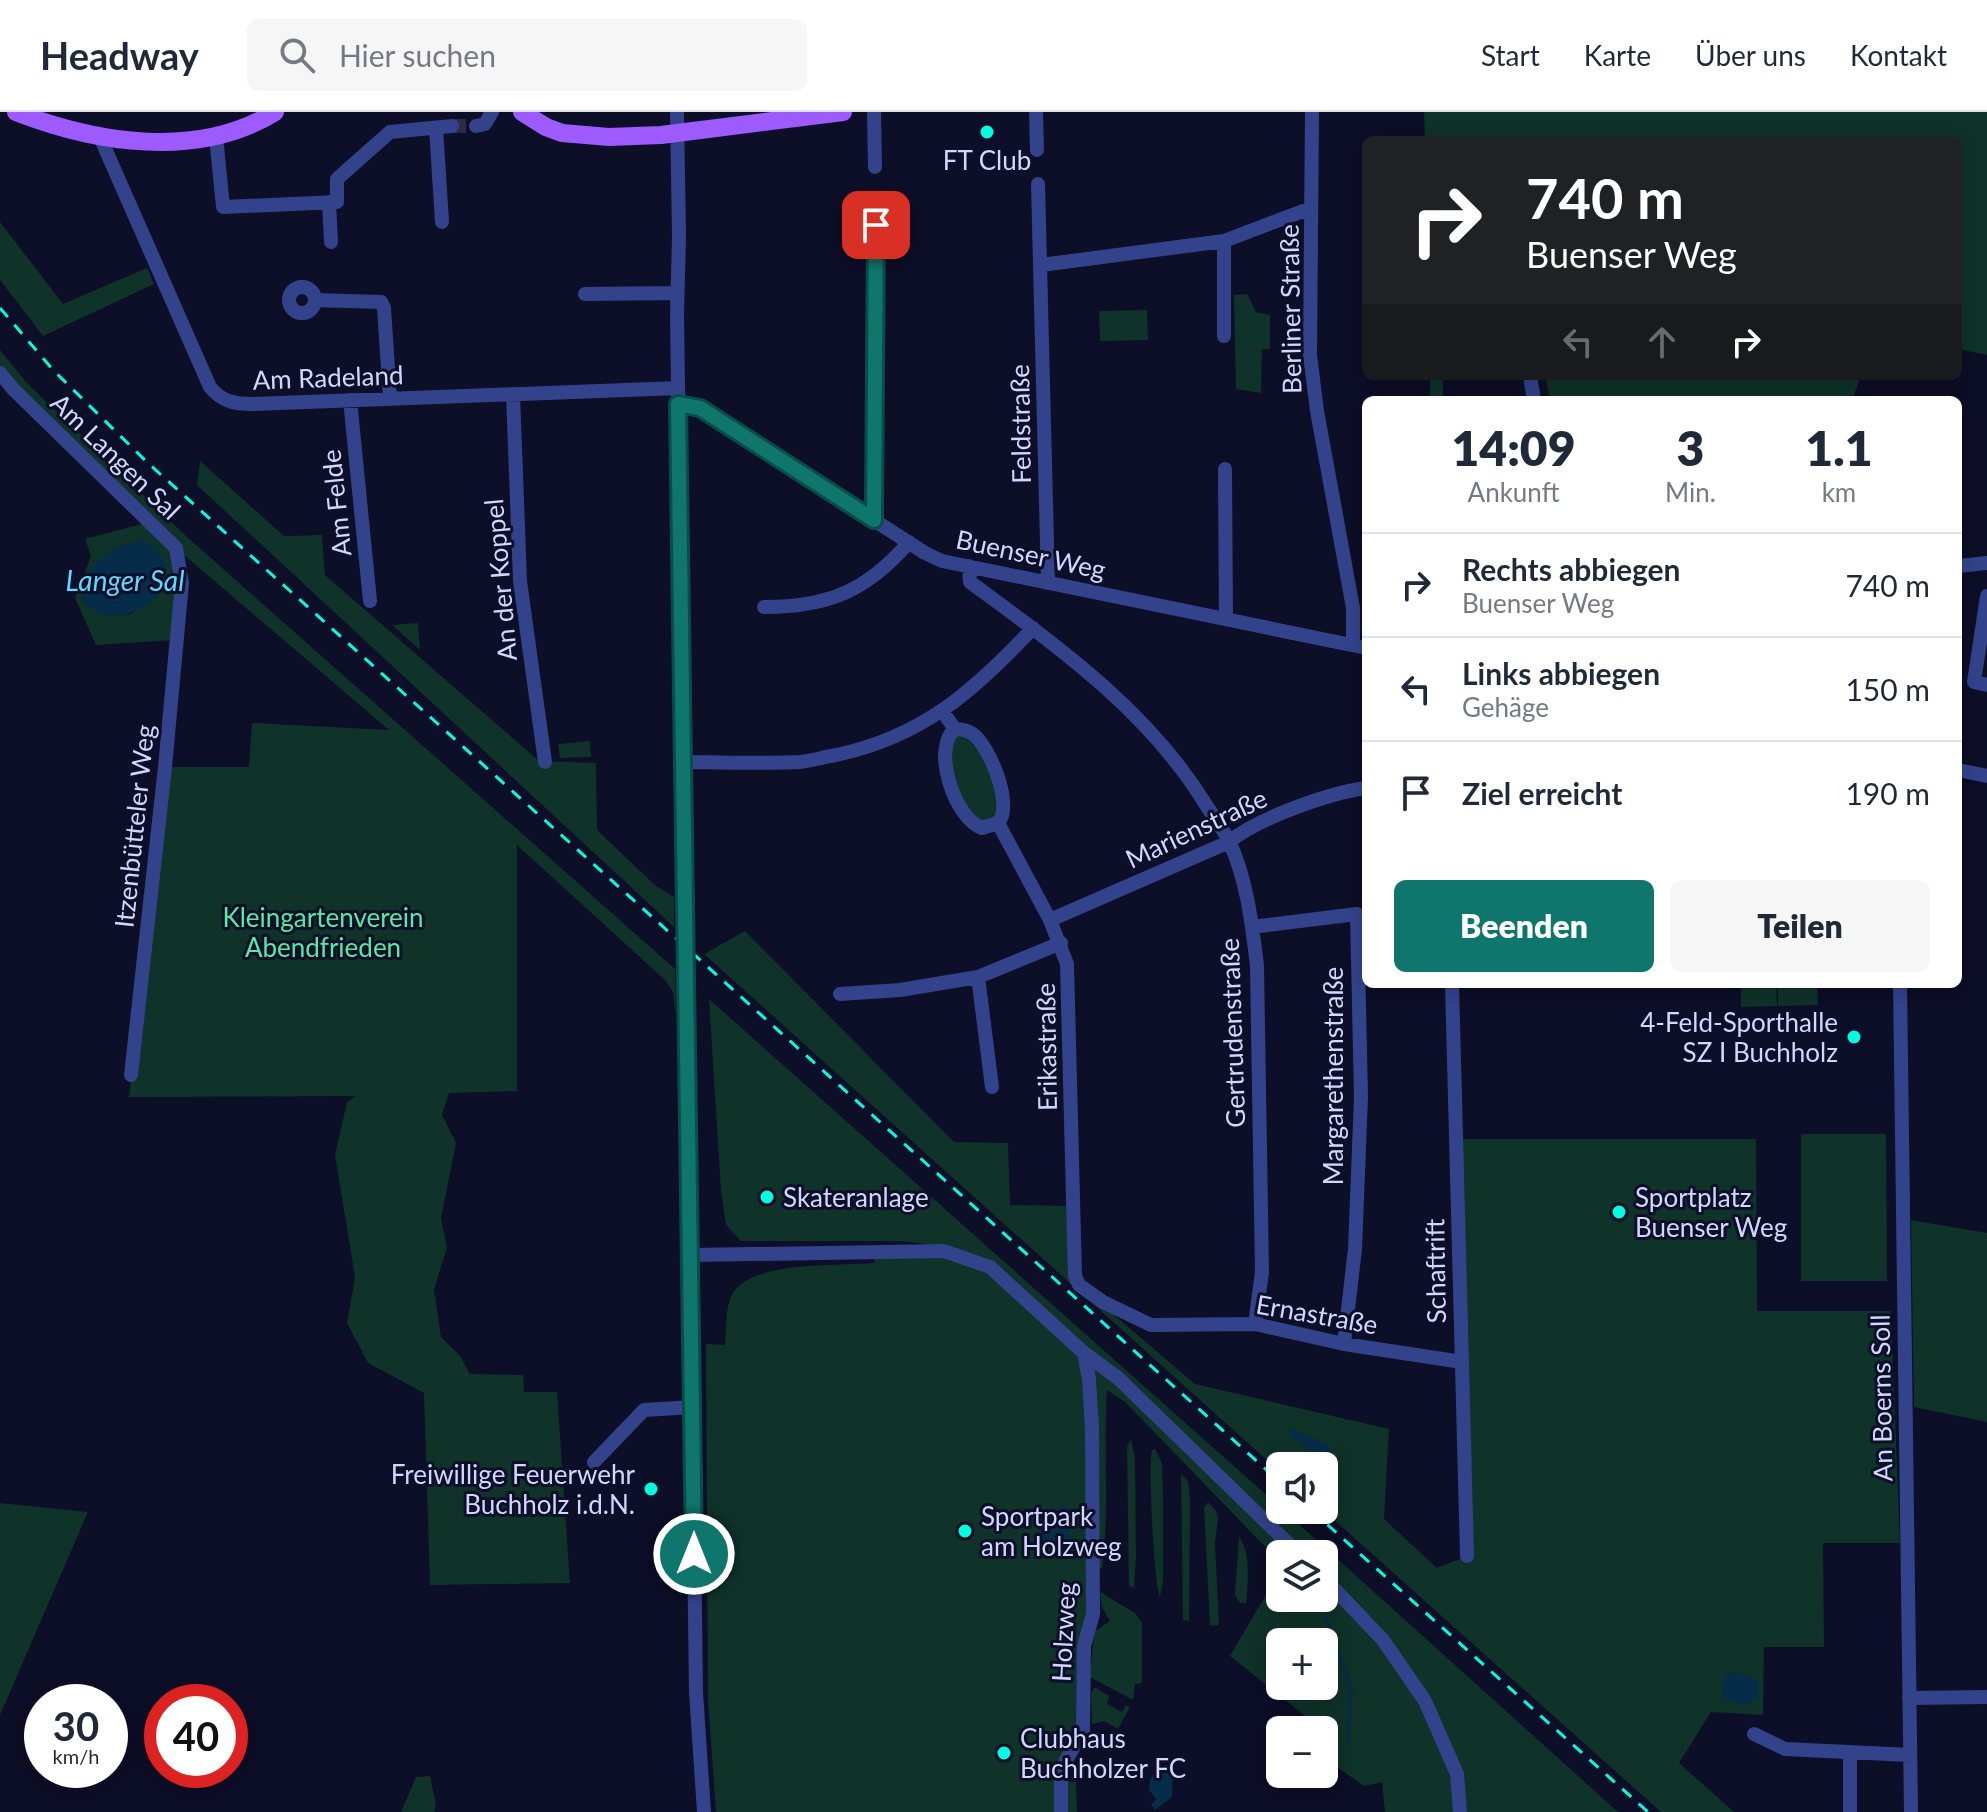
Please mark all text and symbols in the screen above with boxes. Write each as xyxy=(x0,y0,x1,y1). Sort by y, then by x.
search box xyxy=(247,19,807,91)
text: Headway xyxy=(40,32,199,78)
icon: search xyxy=(275,33,319,77)
text: Hier suchen xyxy=(339,37,496,73)
text: Start xyxy=(1481,38,1540,72)
text: Karte xyxy=(1584,38,1651,72)
text: Über uns xyxy=(1695,38,1806,72)
text: Kontakt xyxy=(1850,38,1947,72)
marker: FT Club xyxy=(978,123,996,141)
place label: FT Club xyxy=(943,144,1031,176)
text: 740 m xyxy=(1526,164,1684,231)
icon: right xyxy=(1394,168,1498,272)
pin xyxy=(842,191,910,259)
icon: arrive xyxy=(854,203,898,247)
street label: Berliner Straße xyxy=(1273,224,1307,394)
text: Buenser Weg xyxy=(1526,232,1737,276)
icon: left xyxy=(1556,320,1600,364)
icon: ahead xyxy=(1640,320,1684,364)
icon: right xyxy=(1724,320,1768,364)
street label: Am Radeland xyxy=(252,358,404,396)
street label: Feldstraße xyxy=(1003,364,1037,484)
street label: Am Langen Sal xyxy=(45,386,187,526)
text: 14:09 xyxy=(1451,419,1576,476)
text: 3 xyxy=(1677,419,1704,476)
text: 1.1 xyxy=(1805,419,1873,476)
street label: Am Felde xyxy=(314,448,358,558)
text: Ankunft xyxy=(1468,476,1559,508)
text: Min. xyxy=(1665,476,1716,508)
text: km xyxy=(1822,476,1856,508)
street label: An der Koppel xyxy=(477,498,523,662)
street label: Buenser Weg xyxy=(953,523,1109,585)
text: Rechts abbiegen xyxy=(1462,551,1681,587)
water label: Langer Sal xyxy=(66,563,184,597)
icon: right xyxy=(1394,563,1438,607)
text: 740 m xyxy=(1845,567,1930,603)
text: Buenser Weg xyxy=(1462,587,1614,619)
text: Links abbiegen xyxy=(1462,655,1660,691)
icon: left xyxy=(1394,667,1438,711)
text: 150 m xyxy=(1845,671,1930,707)
text: Gehäge xyxy=(1462,691,1549,723)
street label: Itzenbütteler Weg xyxy=(107,723,161,929)
icon: arrive xyxy=(1394,771,1438,815)
text: Ziel erreicht xyxy=(1462,775,1622,811)
text: 190 m xyxy=(1845,775,1930,811)
street label: Marienstraße xyxy=(1120,781,1272,875)
button: Beenden xyxy=(1394,880,1654,972)
button: Teilen xyxy=(1670,880,1930,972)
park label: Kleingartenverein Abendfrieden xyxy=(222,901,424,963)
street label: Gertrudenstraße xyxy=(1213,938,1251,1128)
street label: Margarethenstraße xyxy=(1317,967,1349,1185)
street label: Erikastraße xyxy=(1029,983,1063,1111)
place label: 4-Feld-Sporthalle SZ I Buchholz xyxy=(1640,1006,1838,1068)
marker: 4-Feld-Sporthalle SZ I Buchholz xyxy=(1845,1028,1863,1046)
place label: Skateranlage xyxy=(783,1181,929,1213)
place label: Sportplatz Buenser Weg xyxy=(1635,1181,1787,1243)
marker: Skateranlage xyxy=(758,1188,776,1206)
marker: Sportplatz Buenser Weg xyxy=(1610,1203,1628,1221)
street label: Schaftrift xyxy=(1418,1218,1452,1324)
street label: Ernastraße xyxy=(1254,1288,1380,1340)
street label: An Boerns Soll xyxy=(1864,1314,1898,1482)
map controls xyxy=(1266,1452,1338,1788)
button: sound xyxy=(1266,1452,1338,1524)
place label: Freiwillige Feuerwehr Buchholz i.d.N. xyxy=(391,1458,636,1520)
marker: Freiwillige Feuerwehr Buchholz i.d.N. xyxy=(642,1480,660,1498)
place label: Sportpark am Holzweg xyxy=(981,1500,1122,1562)
position arrow xyxy=(652,1512,736,1596)
marker: Sportpark am Holzweg xyxy=(956,1522,974,1540)
button: layers xyxy=(1266,1540,1338,1612)
street label: Holzweg xyxy=(1044,1581,1082,1683)
button: + xyxy=(1266,1628,1338,1700)
speed limit sign: 40 xyxy=(144,1684,248,1788)
text: 30 xyxy=(53,1702,99,1750)
button: − xyxy=(1266,1716,1338,1788)
place label: Clubhaus Buchholzer FC xyxy=(1020,1722,1186,1784)
text: km/h xyxy=(53,1744,99,1768)
marker: Clubhaus Buchholzer FC xyxy=(995,1744,1013,1762)

